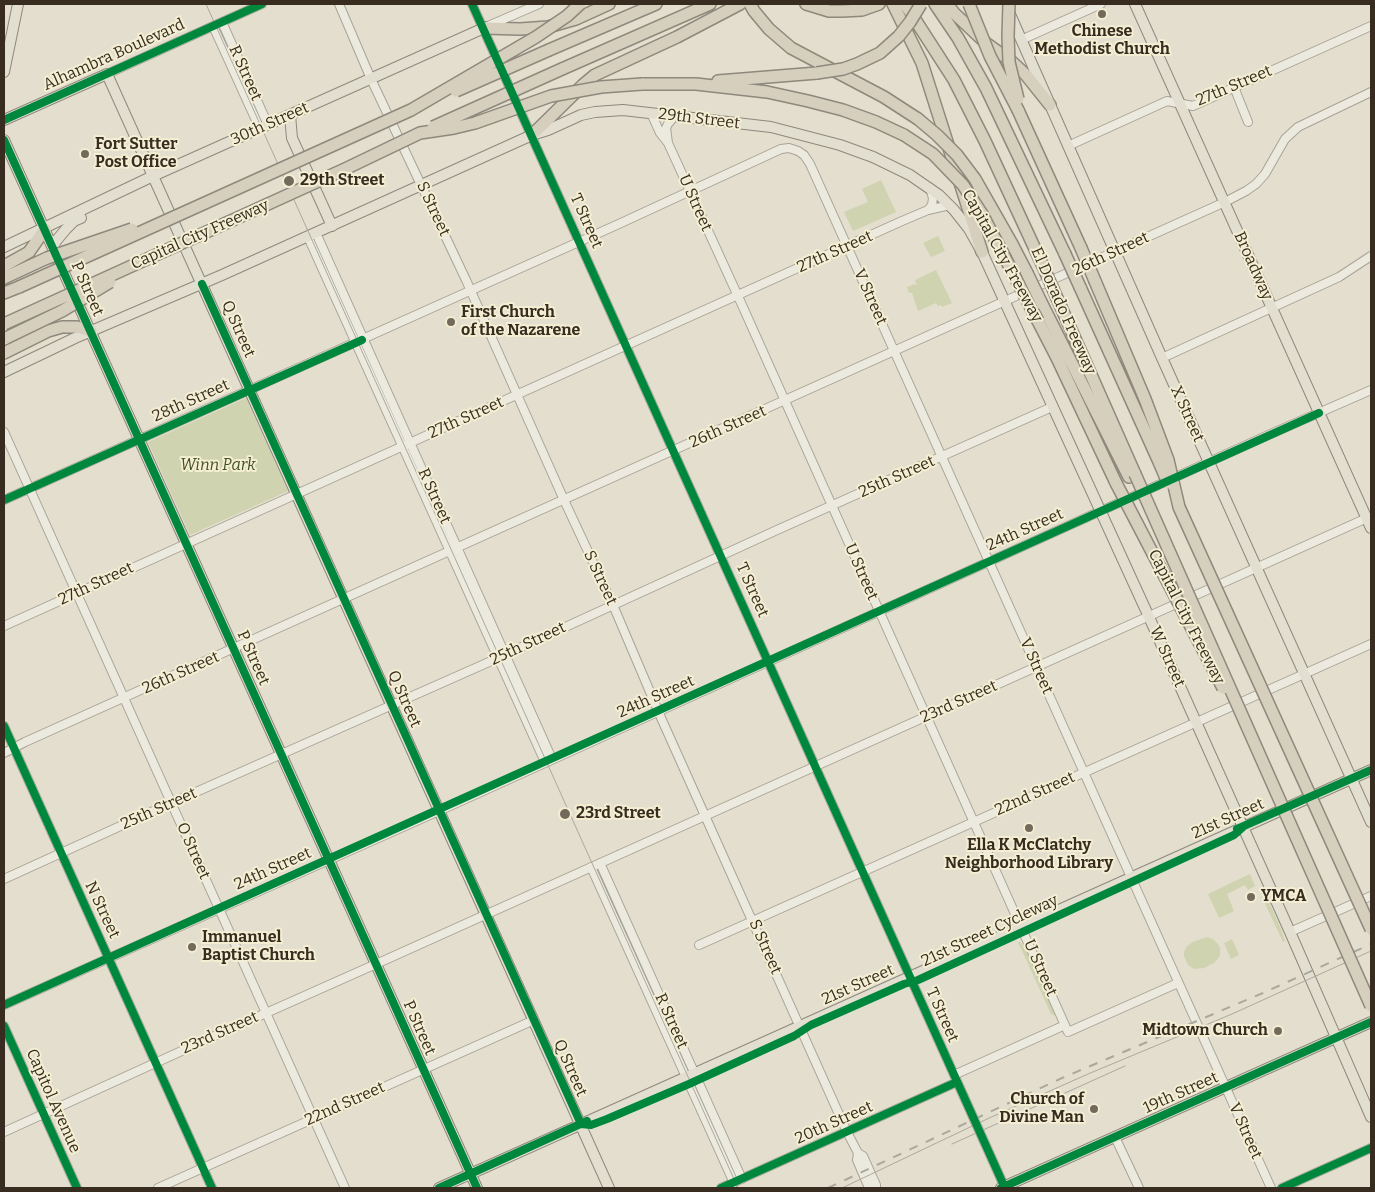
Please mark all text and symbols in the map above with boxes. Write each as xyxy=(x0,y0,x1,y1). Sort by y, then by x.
marker: Chinese Methodist Church xyxy=(1096,8,1108,20)
street label: Alhambra Boulevard xyxy=(40,15,188,95)
place label: Chinese Methodist Church xyxy=(1034,22,1170,60)
street label: R Street xyxy=(224,42,266,104)
street label: 27th Street xyxy=(1193,61,1275,111)
street label: 30th Street xyxy=(228,98,312,150)
street label: 29th Street xyxy=(657,104,741,134)
place label: Fort Sutter Post Office xyxy=(95,135,177,173)
marker: Fort Sutter Post Office xyxy=(79,148,91,160)
place label: 29th Street xyxy=(300,171,385,191)
street label: U Street xyxy=(674,172,716,234)
marker: 29th Street xyxy=(282,174,296,188)
street label: S Street xyxy=(412,179,454,239)
street label: Capital City Freeway xyxy=(957,186,1047,326)
street label: T Street xyxy=(565,191,607,251)
street label: Capital City Freeway xyxy=(128,196,272,274)
street label: 27th Street xyxy=(794,227,876,277)
street label: 26th Street xyxy=(1070,228,1152,280)
street label: Broadway xyxy=(1229,229,1277,303)
street label: El Dorado Freeway xyxy=(1026,244,1100,378)
street label: P Street xyxy=(66,259,108,319)
street label: V Street xyxy=(849,266,891,328)
street label: Q Street xyxy=(217,297,259,361)
place label: First Church of the Nazarene xyxy=(461,303,580,341)
marker: First Church of the Nazarene xyxy=(445,316,457,328)
street label: 28th Street xyxy=(150,376,232,426)
street label: X Street xyxy=(1166,383,1208,445)
street label: 27th Street xyxy=(425,393,507,443)
street label: 26th Street xyxy=(687,402,769,452)
street label: 25th Street xyxy=(856,452,938,502)
park label: Winn Park xyxy=(180,456,256,476)
street label: R Street xyxy=(413,465,455,527)
street label: 24th Street xyxy=(984,505,1066,555)
street label: U Street xyxy=(840,541,882,603)
street label: Capital City Freeway xyxy=(1144,546,1228,688)
street label: S Street xyxy=(579,548,621,608)
street label: 27th Street xyxy=(55,558,137,610)
street label: T Street xyxy=(731,560,773,620)
street label: 25th Street xyxy=(487,618,569,670)
street label: W Street xyxy=(1145,624,1189,690)
street label: P Street xyxy=(232,628,274,688)
street label: V Street xyxy=(1015,635,1057,697)
street label: 26th Street xyxy=(140,648,222,698)
street label: Q Street xyxy=(383,667,425,731)
street label: 24th Street xyxy=(615,672,697,722)
street label: 23rd Street xyxy=(918,677,1000,727)
street label: 22nd Street xyxy=(992,768,1078,820)
street label: 25th Street xyxy=(118,784,200,834)
street label: 21st Street xyxy=(1189,795,1267,843)
place label: 23rd Street xyxy=(576,804,661,824)
marker: 23rd Street xyxy=(558,807,572,821)
street label: O Street xyxy=(172,820,214,882)
marker: Ella K McClatchy Neighborhood Library xyxy=(1023,822,1035,834)
place label: Ella K McClatchy Neighborhood Library xyxy=(945,836,1113,874)
street label: 24th Street xyxy=(232,844,314,894)
street label: N Street xyxy=(80,878,124,942)
place label: YMCA xyxy=(1261,887,1306,907)
street label: 21st Street Cycleway xyxy=(919,891,1061,971)
marker: YMCA xyxy=(1245,891,1257,903)
street label: S Street xyxy=(744,917,786,977)
place label: Immanuel Baptist Church xyxy=(202,928,315,966)
street label: U Street xyxy=(1019,937,1061,999)
marker: Immanuel Baptist Church xyxy=(186,941,198,953)
street label: 21st Street xyxy=(819,961,897,1009)
street label: T Street xyxy=(921,985,963,1045)
street label: R Street xyxy=(650,990,692,1052)
street label: P Street xyxy=(398,998,440,1058)
street label: 23rd Street xyxy=(179,1008,261,1058)
place label: Midtown Church xyxy=(1142,1021,1268,1041)
marker: Midtown Church xyxy=(1272,1025,1284,1037)
street label: Q Street xyxy=(549,1036,591,1100)
street label: Capitol Avenue xyxy=(21,1046,85,1156)
street label: 19th Street xyxy=(1141,1068,1221,1118)
street label: 22nd Street xyxy=(302,1078,388,1130)
place label: Church of Divine Man xyxy=(999,1090,1084,1128)
street label: 20th Street xyxy=(792,1097,876,1149)
street label: V Street xyxy=(1224,1100,1266,1162)
marker: Church of Divine Man xyxy=(1088,1103,1100,1115)

